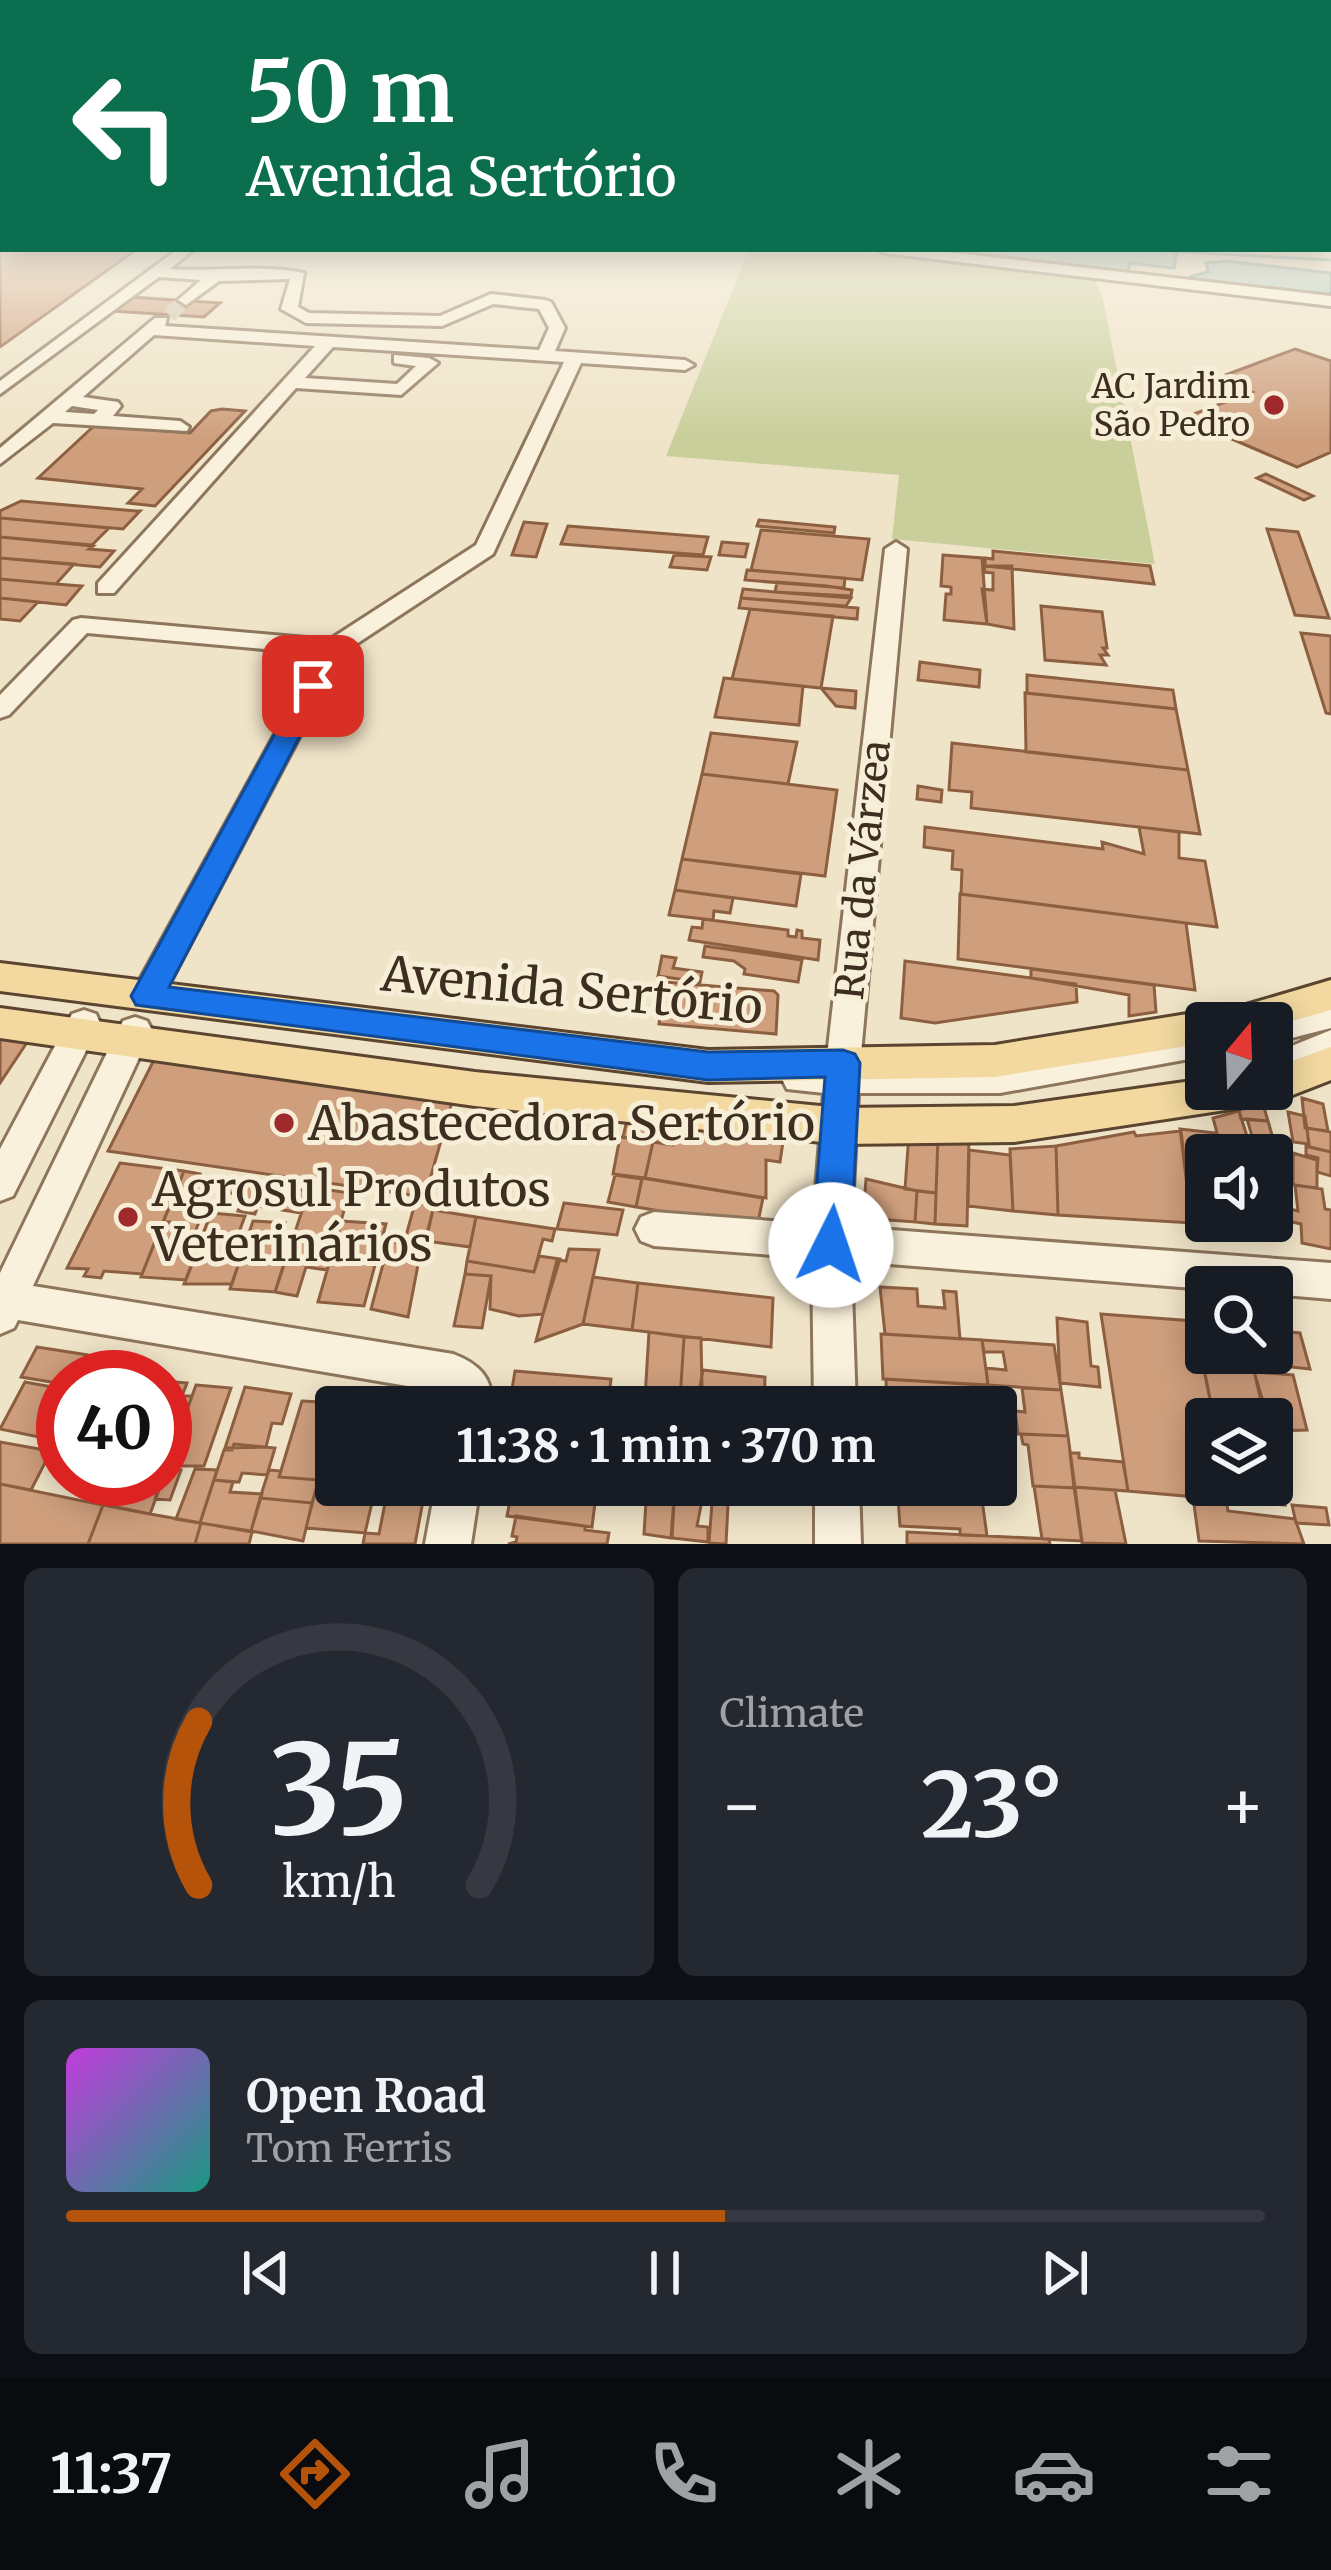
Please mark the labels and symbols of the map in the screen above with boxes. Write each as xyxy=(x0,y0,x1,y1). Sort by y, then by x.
place label: AC Jardim São Pedro xyxy=(1091,366,1250,445)
marker: AC Jardim São Pedro xyxy=(1261,392,1287,418)
pin xyxy=(262,635,364,737)
street label: Rua da Várzea xyxy=(825,738,901,1002)
street label: Avenida Sertório xyxy=(378,943,765,1037)
north arrow xyxy=(1185,1002,1293,1110)
place label: Abastecedora Sertório xyxy=(307,1093,815,1153)
marker: Abastecedora Sertório xyxy=(271,1110,297,1136)
place label: Agrosul Produtos Veterinários xyxy=(151,1159,551,1274)
position arrow xyxy=(768,1182,894,1308)
marker: Agrosul Produtos Veterinários xyxy=(115,1204,141,1230)
speed limit sign: 40 xyxy=(36,1350,192,1506)

